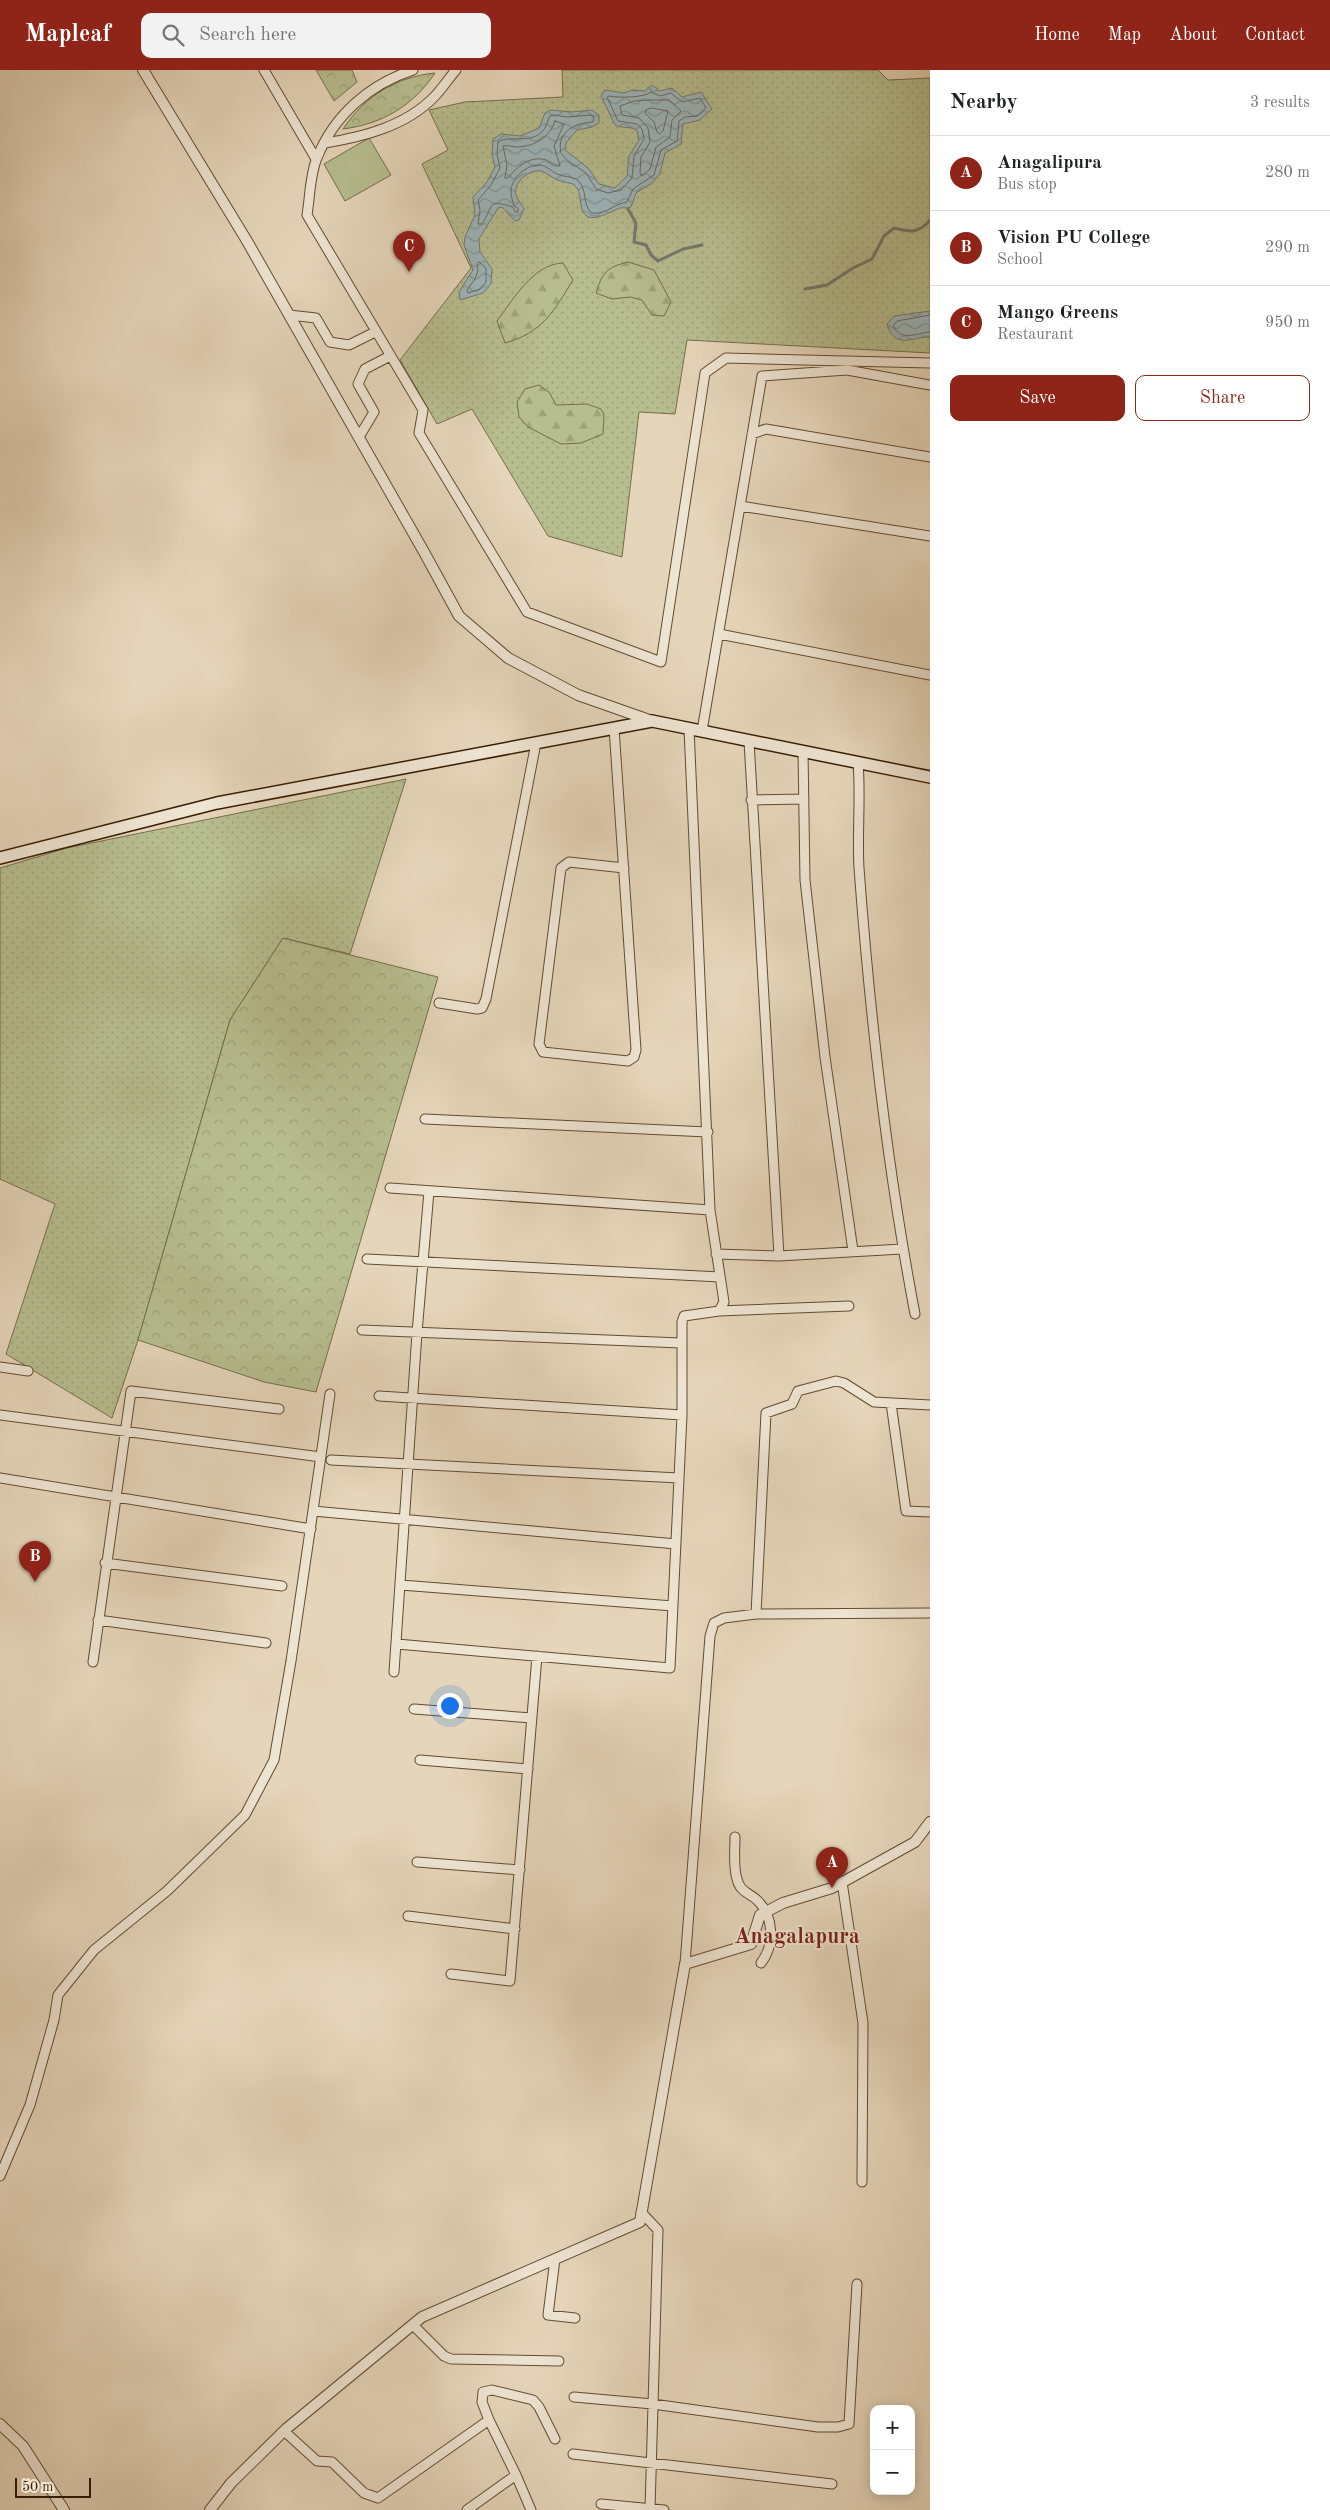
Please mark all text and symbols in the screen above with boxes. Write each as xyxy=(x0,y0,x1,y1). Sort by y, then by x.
search box xyxy=(141,13,491,58)
icon: search xyxy=(159,21,187,49)
text: Mapleaf xyxy=(25,23,111,47)
text: Search here xyxy=(199,26,296,45)
text: Home xyxy=(1034,26,1080,44)
text: Map xyxy=(1108,26,1141,44)
text: About xyxy=(1169,26,1217,44)
text: Contact xyxy=(1245,26,1305,44)
text: Nearby xyxy=(950,92,1018,113)
text: 3 results xyxy=(1250,95,1310,111)
text: Anagalipura xyxy=(997,154,1102,173)
text: A xyxy=(960,165,972,181)
text: 280 m xyxy=(1265,165,1310,181)
text: Bus stop xyxy=(997,177,1057,193)
text: Vision PU College xyxy=(997,229,1150,248)
pin: C xyxy=(393,231,425,272)
text: B xyxy=(960,240,972,256)
text: 290 m xyxy=(1265,240,1310,256)
text: School xyxy=(997,252,1043,268)
text: Mango Greens xyxy=(997,304,1118,323)
text: C xyxy=(961,315,971,331)
text: 950 m xyxy=(1265,315,1310,331)
text: Restaurant xyxy=(997,327,1074,343)
button: Save xyxy=(950,375,1125,421)
button: Share xyxy=(1135,375,1310,421)
pin: B xyxy=(19,1541,51,1582)
your location xyxy=(437,1693,463,1719)
pin: A xyxy=(816,1847,848,1888)
district label: Anagalapura xyxy=(734,1926,860,1948)
map controls xyxy=(870,2405,915,2495)
button: + xyxy=(870,2405,915,2450)
button: − xyxy=(870,2450,915,2495)
scale bar xyxy=(15,2475,91,2498)
text: 50 m xyxy=(22,2480,53,2494)

